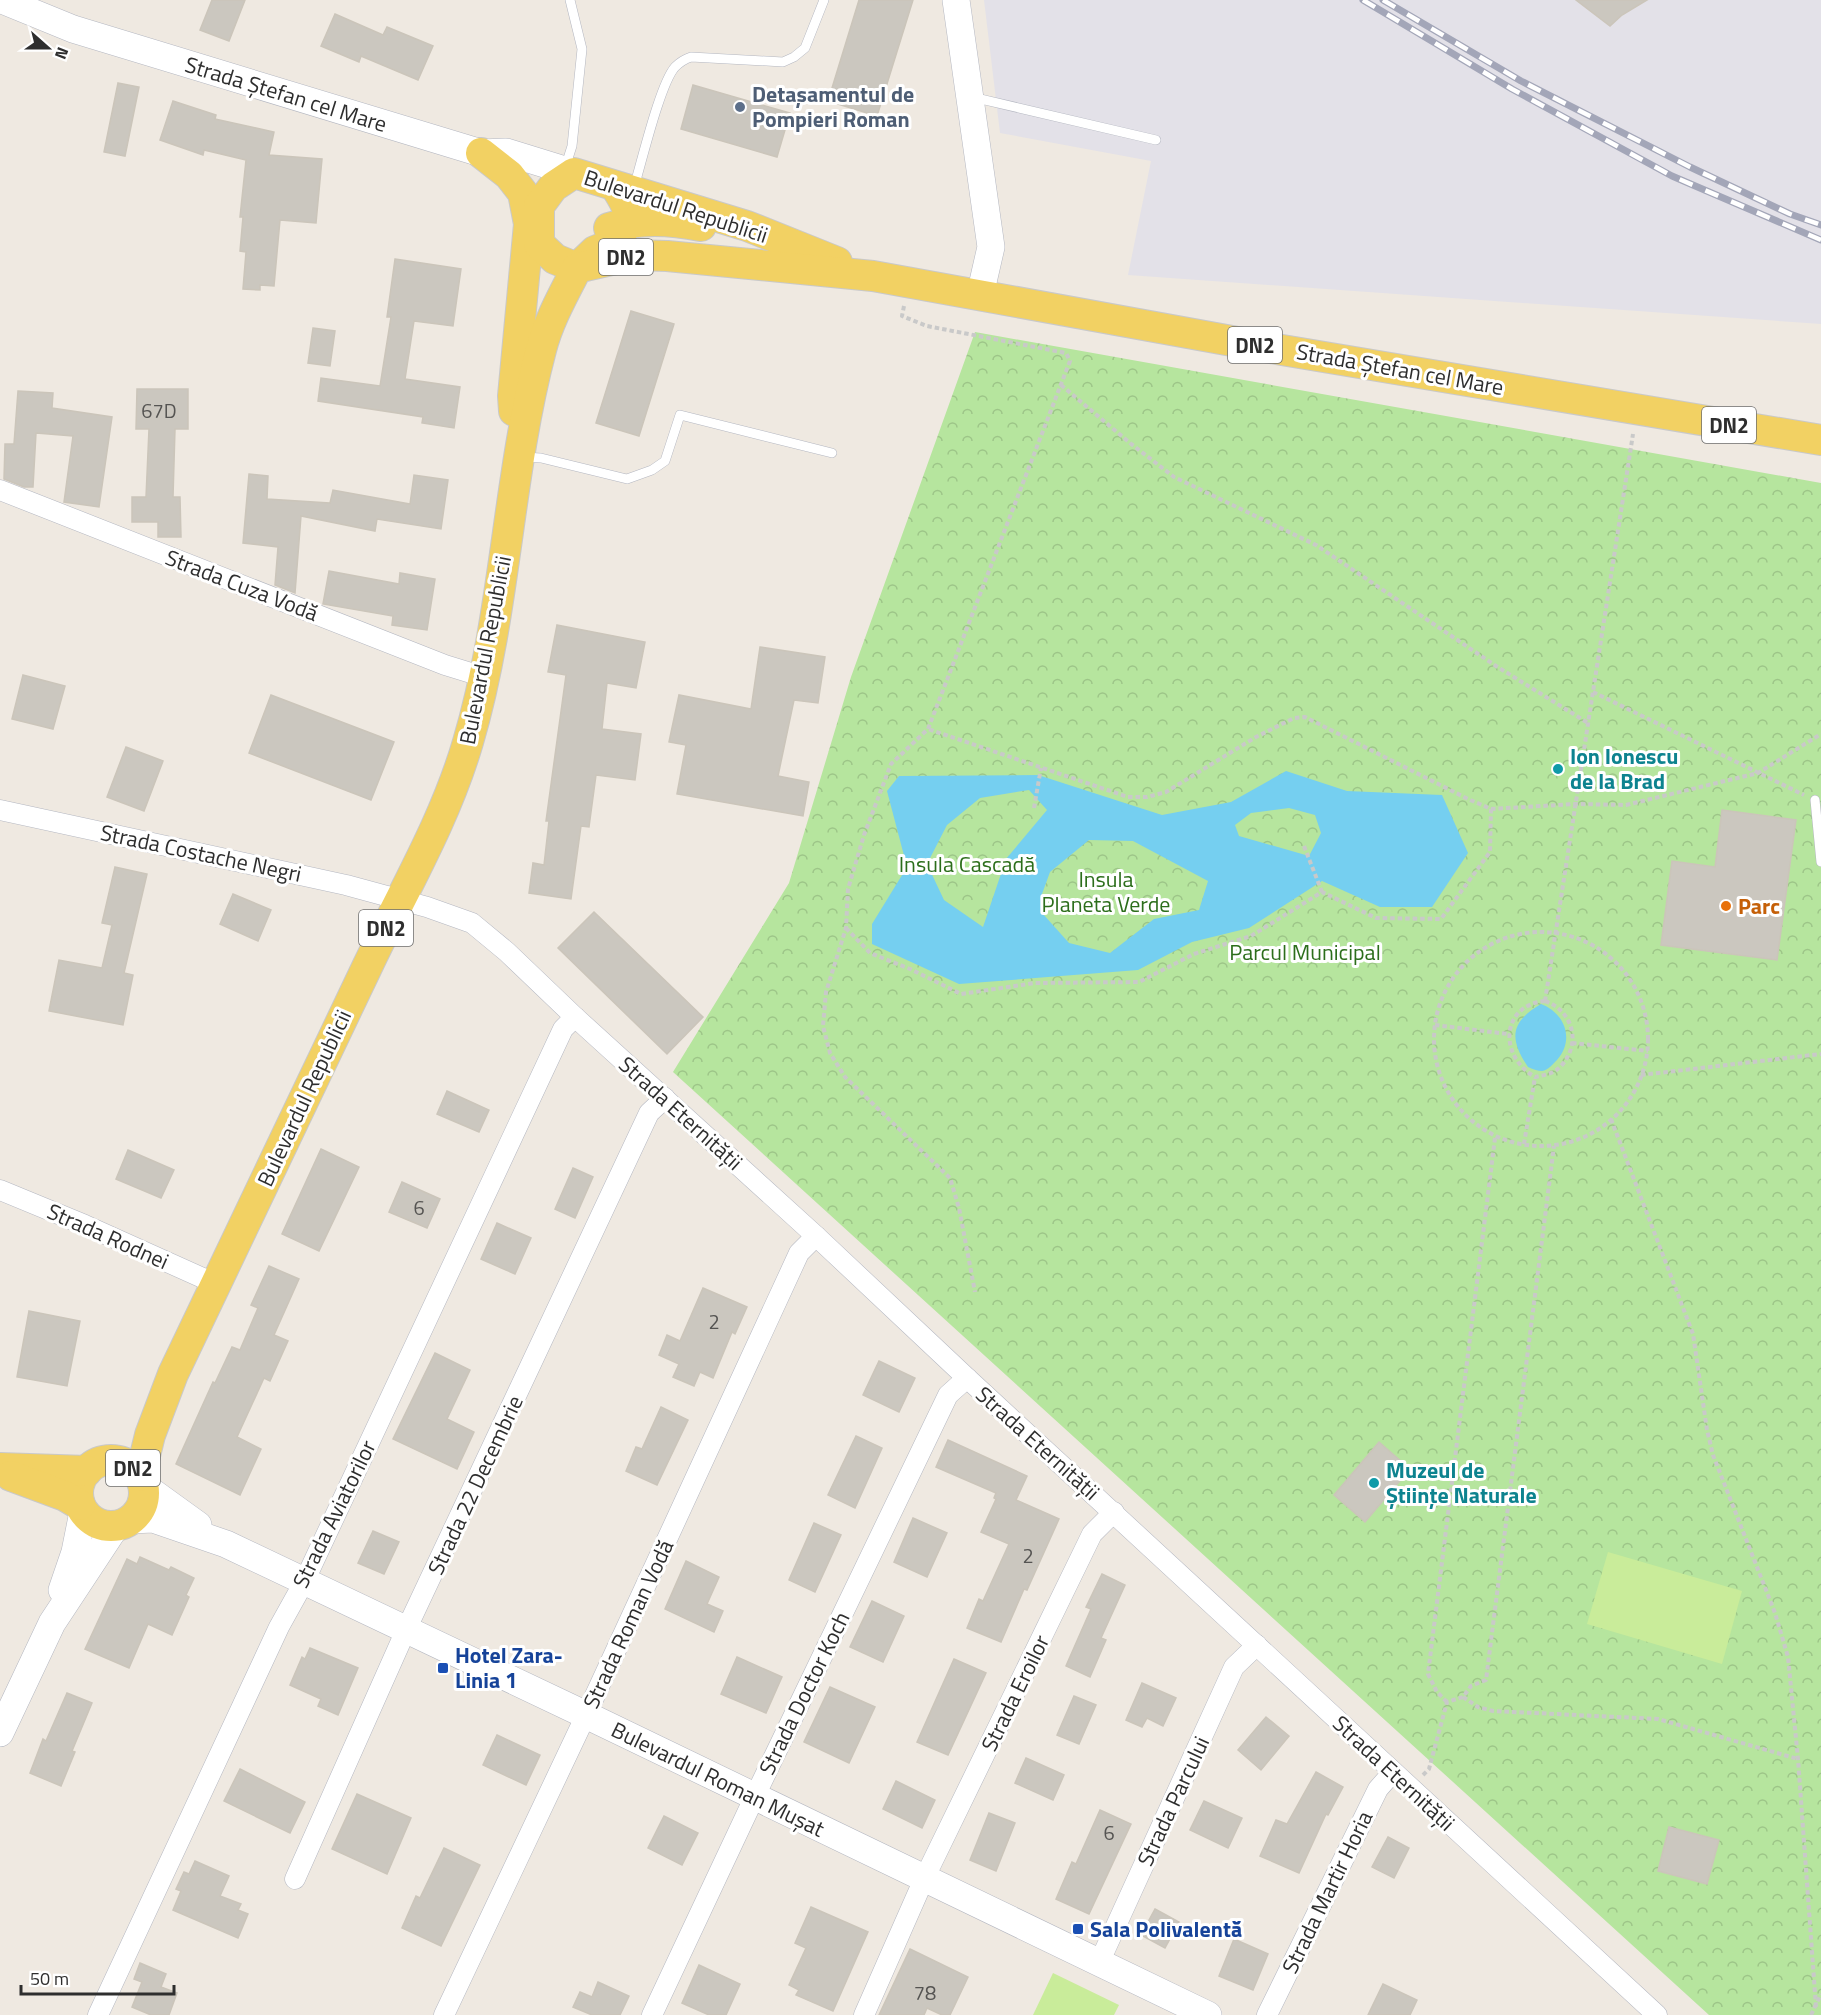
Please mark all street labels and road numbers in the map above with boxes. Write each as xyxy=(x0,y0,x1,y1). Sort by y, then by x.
street label: Strada Ștefan cel Mare xyxy=(181,47,391,141)
street label: Bulevardul Republicii xyxy=(580,160,772,252)
road number: DN2 xyxy=(599,239,653,275)
road number: DN2 xyxy=(1228,327,1282,363)
street label: Strada Ștefan cel Mare xyxy=(1294,334,1506,404)
road number: DN2 xyxy=(1702,407,1756,443)
street label: Strada Cuza Vodă xyxy=(161,540,323,630)
street label: Bulevardul Republicii xyxy=(450,553,520,747)
street label: Strada Costache Negri xyxy=(97,815,305,891)
road number: DN2 xyxy=(359,910,413,946)
street label: Bulevardul Republicii xyxy=(248,1004,360,1192)
street label: Strada Eternității xyxy=(611,1048,751,1178)
street label: Strada Rodnei xyxy=(42,1194,174,1278)
street label: Strada Eternității xyxy=(968,1378,1108,1508)
street label: Strada 22 Decembrie xyxy=(419,1390,531,1580)
street label: Strada Aviatorilor xyxy=(283,1434,385,1594)
road number: DN2 xyxy=(106,1450,160,1486)
street label: Strada Roman Vodă xyxy=(574,1534,682,1714)
street label: Strada Doctor Koch xyxy=(750,1606,858,1780)
street label: Strada Eroilor xyxy=(972,1629,1058,1757)
street label: Strada Eternității xyxy=(1325,1707,1463,1839)
street label: Bulevardul Roman Mușat xyxy=(606,1713,831,1846)
street label: Strada Parcului xyxy=(1128,1730,1218,1872)
street label: Strada Martir Horia xyxy=(1273,1805,1381,1979)

